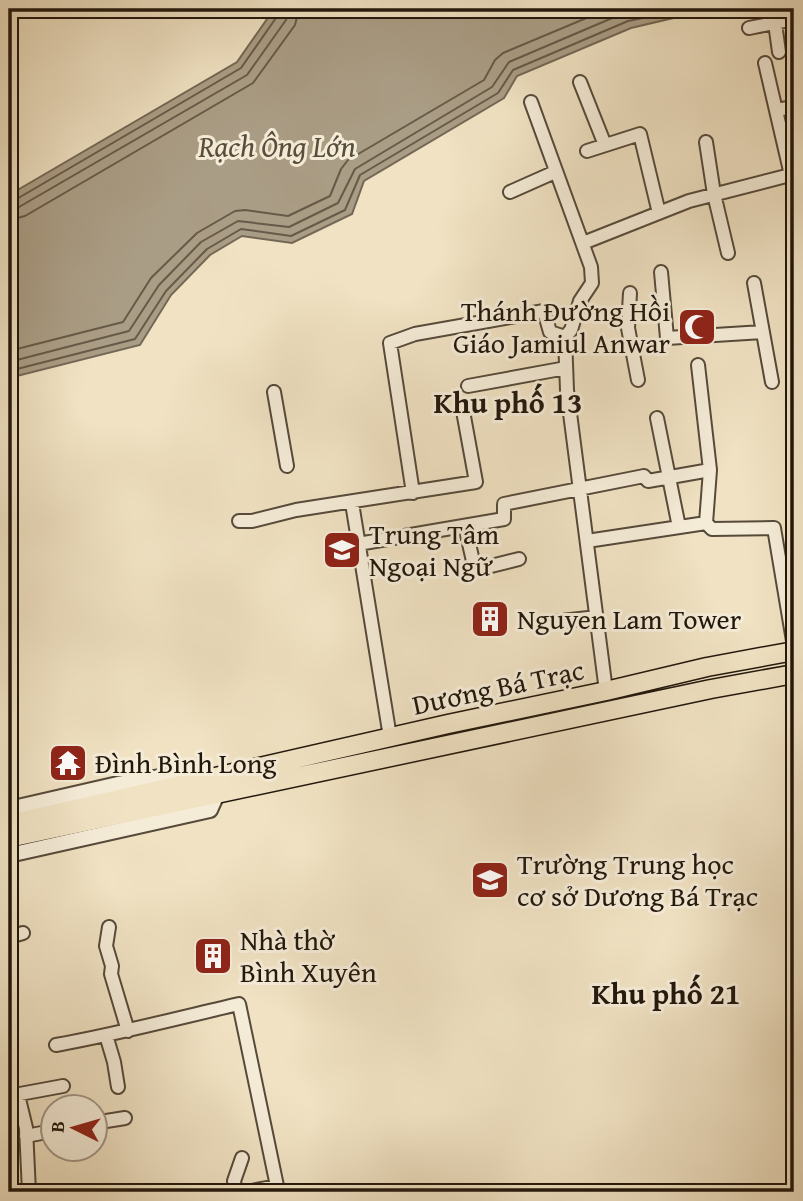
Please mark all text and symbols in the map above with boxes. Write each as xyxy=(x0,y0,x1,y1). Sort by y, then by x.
water label: Rạch Ông Lớn xyxy=(197,124,356,168)
place label: Thánh Đường Hồi Giáo Jamiul Anwar xyxy=(453,290,670,363)
mosque icon: Thánh Đường Hồi Giáo Jamiul Anwar xyxy=(676,306,718,348)
district label: Khu phố 13 xyxy=(434,380,582,424)
place label: Trung Tâm Ngoại Ngữ xyxy=(369,513,499,586)
school or university icon: Trung Tâm Ngoại Ngữ xyxy=(321,529,363,571)
building icon: Nguyen Lam Tower xyxy=(469,598,511,640)
place label: Nguyen Lam Tower xyxy=(517,598,742,639)
street label: Dương Bá Trạc xyxy=(408,648,587,725)
temple icon: Đình Bình Long xyxy=(47,742,89,784)
place label: Đình Bình Long xyxy=(95,742,276,783)
place label: Trường Trung học cơ sở Dương Bá Trạc xyxy=(517,843,758,916)
school or university icon: Trường Trung học cơ sở Dương Bá Trạc xyxy=(469,859,511,901)
place label: Nhà thờ Bình Xuyên xyxy=(240,919,377,992)
building icon: Nhà thờ Bình Xuyên xyxy=(192,935,234,977)
district label: Khu phố 21 xyxy=(592,971,740,1015)
north arrow xyxy=(38,1092,108,1162)
text: B xyxy=(43,1119,72,1134)

